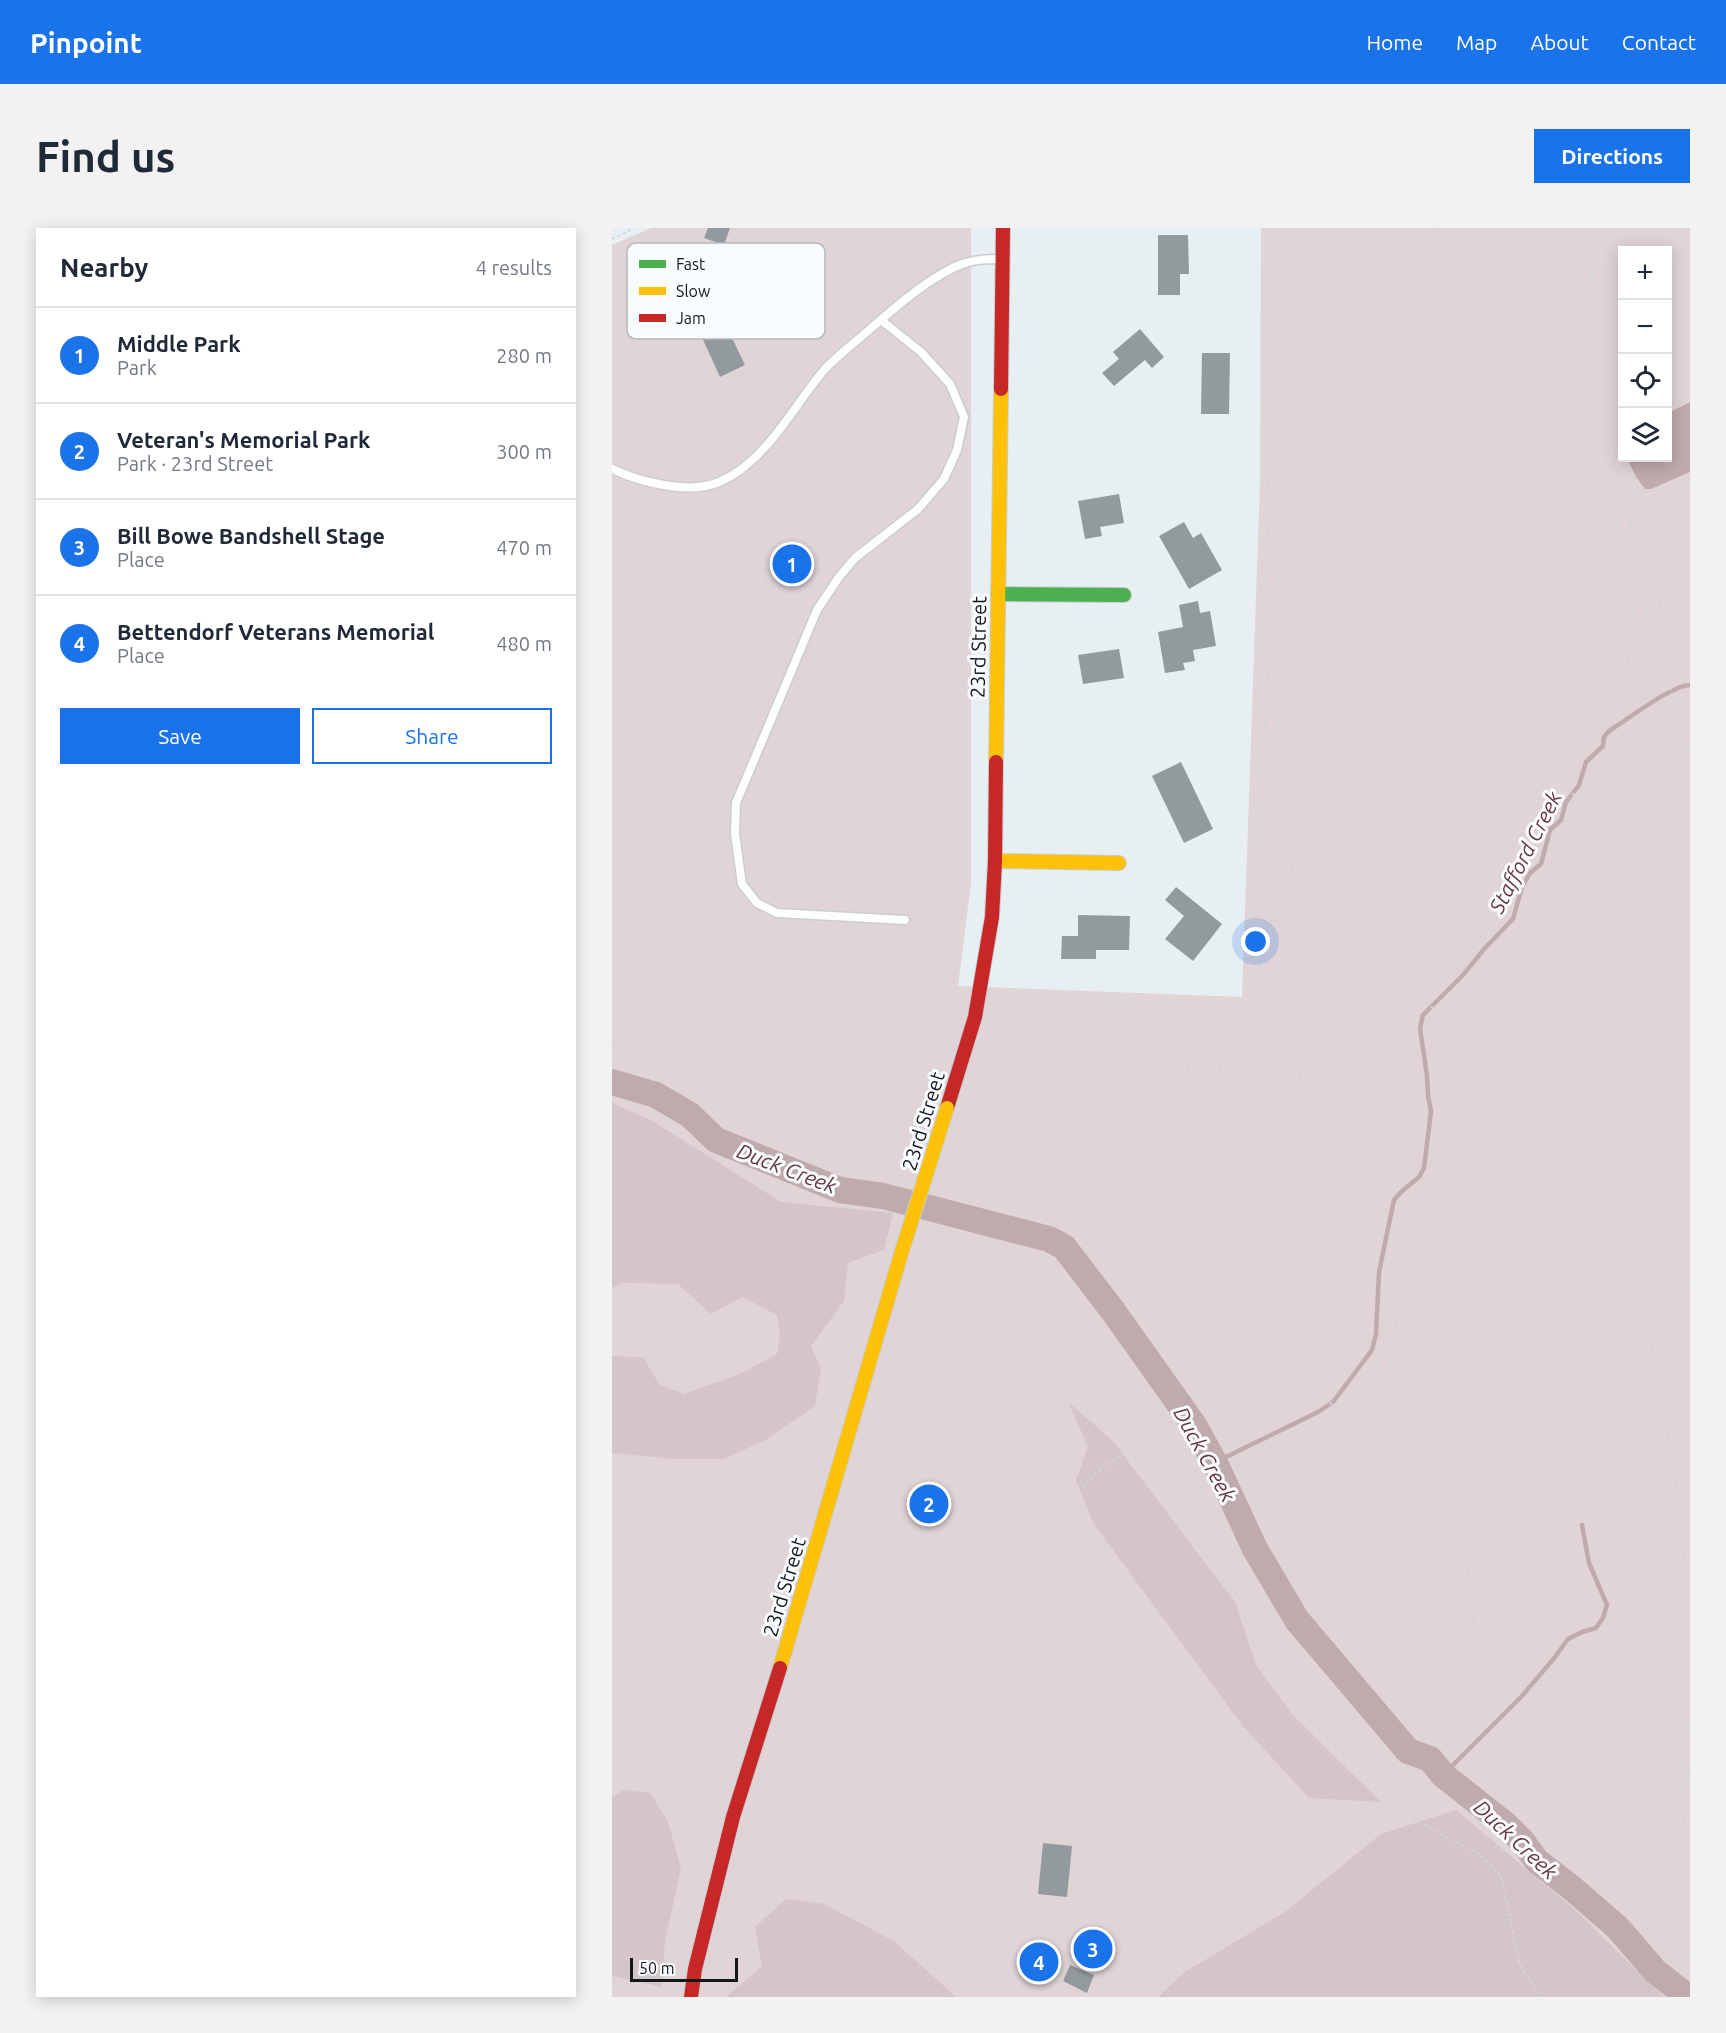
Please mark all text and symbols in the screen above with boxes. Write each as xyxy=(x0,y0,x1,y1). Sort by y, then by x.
text: Pinpoint xyxy=(30,27,142,58)
text: Home xyxy=(1366,30,1423,54)
text: Map xyxy=(1456,30,1497,54)
text: About xyxy=(1530,30,1589,54)
text: Contact xyxy=(1622,30,1696,54)
button: Directions xyxy=(1534,129,1690,183)
text: Find us xyxy=(36,133,175,180)
legend xyxy=(627,243,825,339)
map controls xyxy=(1618,246,1672,462)
button: + xyxy=(1618,246,1672,300)
text: Nearby xyxy=(60,253,148,282)
text: Fast xyxy=(676,255,706,273)
text: 4 results xyxy=(476,256,552,279)
text: Slow xyxy=(676,282,711,300)
button: − xyxy=(1618,300,1672,354)
text: Jam xyxy=(676,309,706,327)
text: Middle Park xyxy=(117,331,240,356)
text: 1 xyxy=(74,344,85,367)
text: 280 m xyxy=(496,344,552,367)
button: locate xyxy=(1618,354,1672,408)
text: Park xyxy=(117,356,157,379)
button: layers xyxy=(1618,408,1672,462)
text: Veteran's Memorial Park xyxy=(117,427,370,452)
text: 2 xyxy=(74,440,85,463)
text: 300 m xyxy=(496,440,552,463)
text: Park · 23rd Street xyxy=(117,452,273,475)
text: Bill Bowe Bandshell Stage xyxy=(117,523,385,548)
text: 3 xyxy=(74,536,85,559)
text: 470 m xyxy=(496,536,552,559)
pin: 1 xyxy=(772,542,812,586)
text: Place xyxy=(117,548,165,571)
street label: 23rd Street xyxy=(966,596,990,698)
text: Bettendorf Veterans Memorial xyxy=(117,619,434,644)
text: 4 xyxy=(74,632,85,655)
text: 480 m xyxy=(496,632,552,655)
text: Place xyxy=(117,644,165,667)
button: Save xyxy=(60,708,300,764)
button: Share xyxy=(312,708,552,764)
water label: Stafford Creek xyxy=(1484,787,1566,918)
your location xyxy=(1241,927,1270,956)
street label: 23rd Street xyxy=(897,1069,949,1173)
water label: Duck Creek xyxy=(734,1138,840,1198)
water label: Duck Creek xyxy=(1169,1402,1241,1506)
pin: 2 xyxy=(910,1482,948,1526)
street label: 23rd Street xyxy=(758,1535,810,1639)
water label: Duck Creek xyxy=(1470,1795,1563,1884)
pin: 3 xyxy=(1074,1926,1112,1972)
pin: 4 xyxy=(1020,1940,1058,1984)
scale bar xyxy=(630,1955,738,1982)
text: 50 m xyxy=(639,1959,675,1977)

